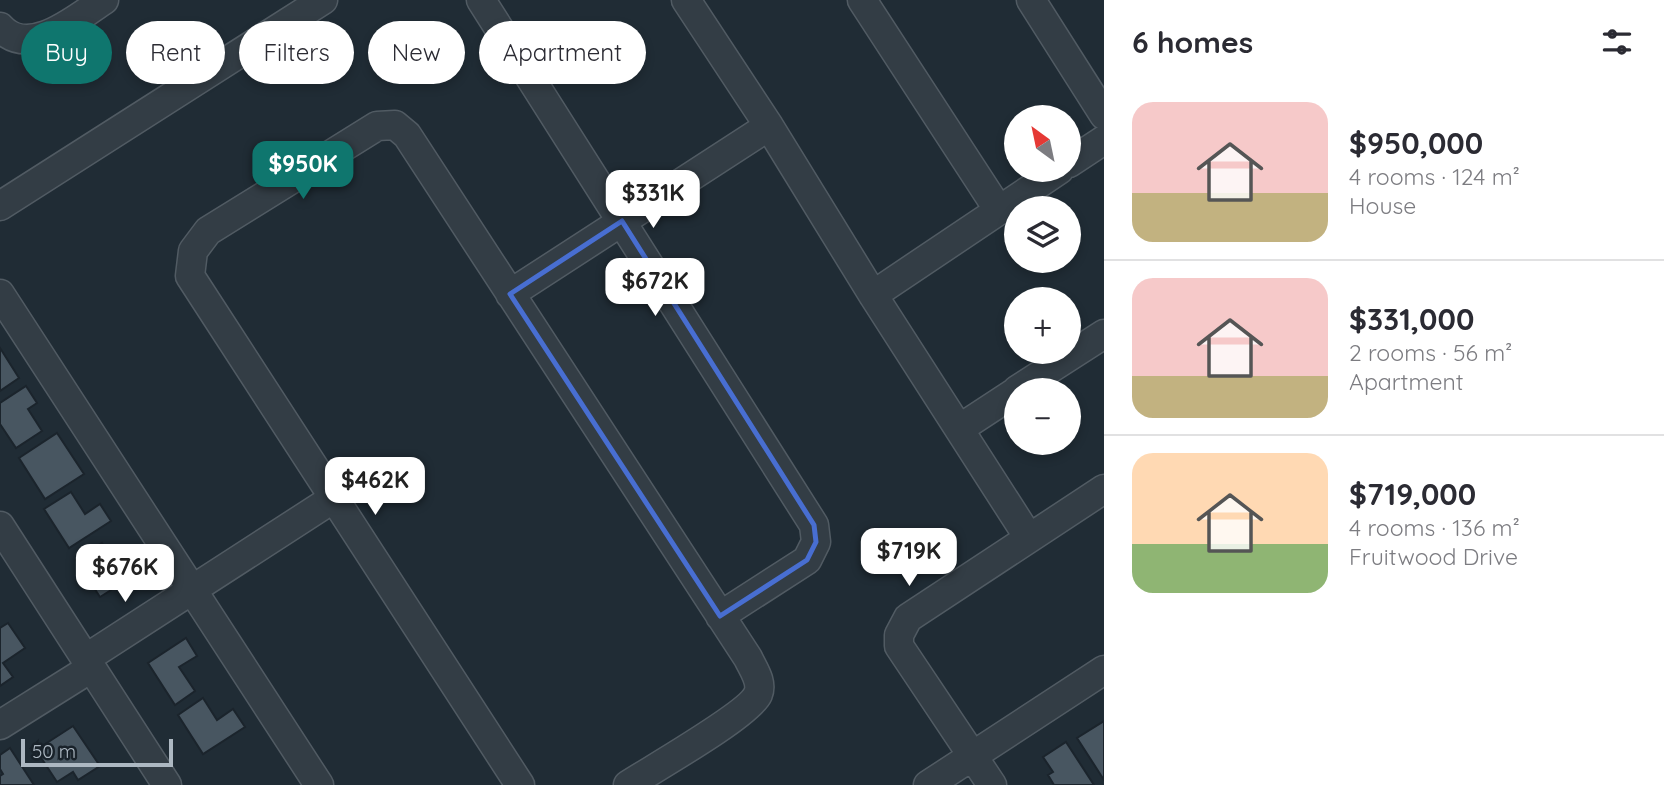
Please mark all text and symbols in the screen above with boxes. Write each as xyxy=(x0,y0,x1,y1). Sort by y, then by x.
chip: Buy xyxy=(21,21,112,84)
chip: Rent xyxy=(126,21,225,84)
chip: Filters xyxy=(239,21,354,84)
chip: New xyxy=(368,21,465,84)
chip: Apartment xyxy=(479,21,646,84)
text: 6 homes xyxy=(1132,23,1253,61)
icon: filters xyxy=(1598,23,1636,61)
north arrow xyxy=(1004,105,1082,182)
map controls xyxy=(1004,105,1081,455)
text: $950,000 xyxy=(1349,124,1483,162)
icon: home xyxy=(1188,130,1272,214)
pin: $950K xyxy=(254,142,352,201)
text: $950K xyxy=(268,149,338,178)
text: 4 rooms · 124 m² xyxy=(1349,162,1520,191)
pin: $331K xyxy=(604,170,702,230)
text: $331K xyxy=(622,178,684,207)
text: House xyxy=(1349,191,1416,220)
button: layers xyxy=(1004,196,1081,273)
pin: $672K xyxy=(606,258,704,318)
text: $672K xyxy=(621,266,689,295)
button: + xyxy=(1004,287,1081,364)
text: $331,000 xyxy=(1349,300,1474,338)
icon: home xyxy=(1188,306,1272,390)
text: 2 rooms · 56 m² xyxy=(1349,338,1512,367)
text: Apartment xyxy=(1349,367,1463,396)
button: − xyxy=(1004,378,1081,455)
pin: $462K xyxy=(326,458,424,517)
text: $462K xyxy=(341,465,409,494)
text: $719,000 xyxy=(1349,475,1476,513)
icon: home xyxy=(1188,481,1272,565)
text: 4 rooms · 136 m² xyxy=(1349,513,1520,542)
pin: $719K xyxy=(860,528,958,588)
text: $719K xyxy=(877,536,941,565)
text: Fruitwood Drive xyxy=(1349,542,1518,571)
pin: $676K xyxy=(76,544,174,604)
text: $676K xyxy=(92,552,158,581)
scale bar xyxy=(21,736,173,768)
text: 50 m xyxy=(32,739,76,763)

